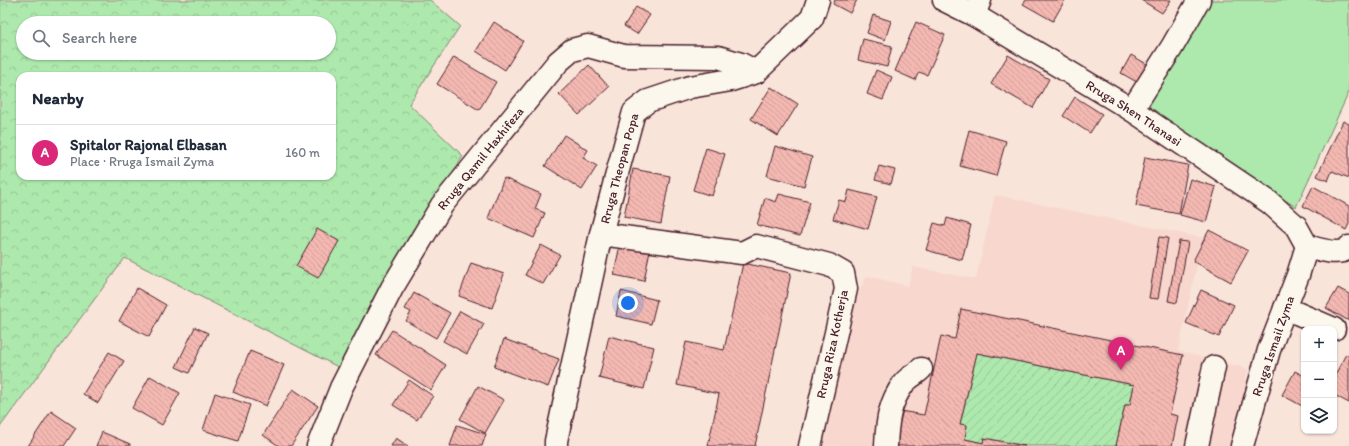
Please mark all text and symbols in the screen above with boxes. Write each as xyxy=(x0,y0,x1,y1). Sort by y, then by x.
search box xyxy=(16,16,336,60)
icon: search xyxy=(30,27,52,49)
text: Search here xyxy=(62,29,137,47)
street label: Rruga Shen Thanasi xyxy=(1083,77,1185,149)
text: Nearby xyxy=(32,88,84,108)
street label: Rruga Qamil Haxhifeza xyxy=(434,103,527,213)
street label: Rruga Theopan Popa xyxy=(597,111,641,225)
text: Spitalor Rajonal Elbasan xyxy=(70,136,227,154)
text: A xyxy=(41,145,49,160)
text: 160 m xyxy=(285,145,320,160)
text: Place · Rruga Ismail Zyma xyxy=(70,154,214,169)
street label: Rruga Riza Kotherja xyxy=(813,288,851,400)
your location xyxy=(618,293,638,313)
street label: Rruga Ismail Zyma xyxy=(1249,293,1297,398)
map controls xyxy=(1301,326,1337,434)
button: + xyxy=(1301,326,1337,362)
pin: A xyxy=(1108,337,1134,370)
button: − xyxy=(1301,362,1337,398)
button: layers xyxy=(1301,398,1337,434)

